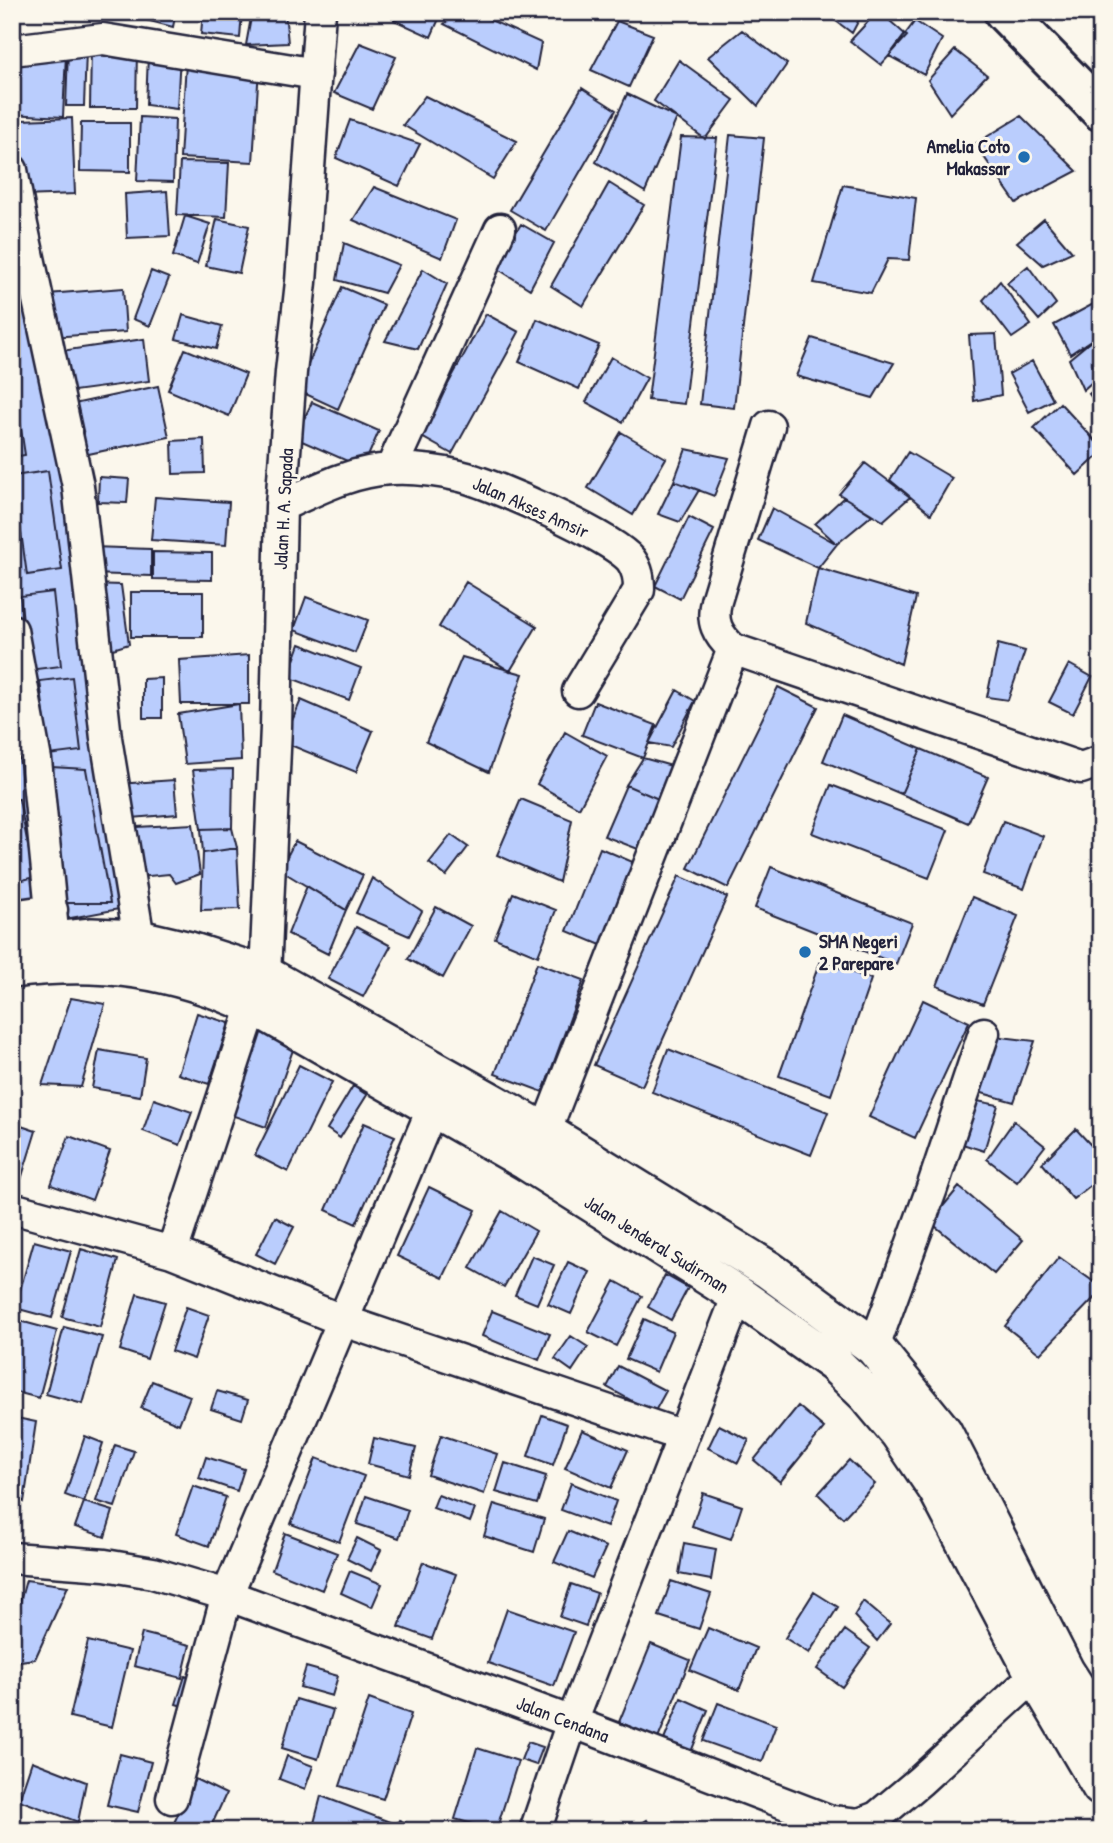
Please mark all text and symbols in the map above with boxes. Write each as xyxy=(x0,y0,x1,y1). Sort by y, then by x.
place label: Amelia Coto Makassar xyxy=(927,133,1011,181)
marker: Amelia Coto Makassar xyxy=(1016,149,1032,165)
street label: Jalan H. A. Sapada xyxy=(267,447,299,570)
street label: Jalan Akses Amsir xyxy=(469,470,594,545)
place label: SMA Negeri 2 Parepare xyxy=(819,928,898,977)
marker: SMA Negeri 2 Parepare xyxy=(797,944,813,960)
street label: Jalan Jenderal Sudirman xyxy=(579,1189,735,1299)
street label: Jalan Cendana xyxy=(513,1689,614,1749)

